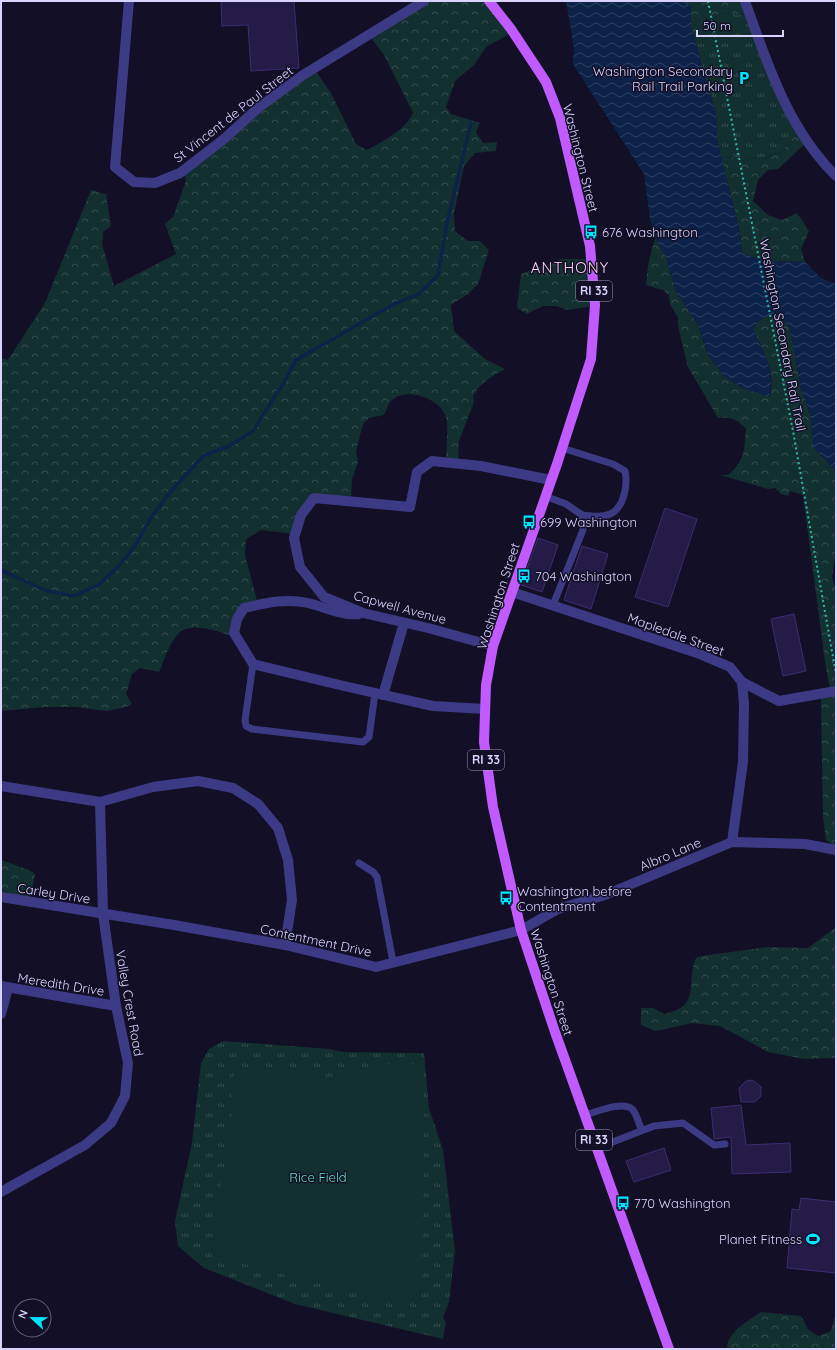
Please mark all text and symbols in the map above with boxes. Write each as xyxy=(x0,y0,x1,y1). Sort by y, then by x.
scale bar xyxy=(697,12,783,38)
text: 50 m xyxy=(703,18,731,33)
street label: St Vincent de Paul Street xyxy=(170,62,296,166)
place label: Washington Secondary Rail Trail Parking xyxy=(593,63,733,94)
parking icon: Washington Secondary Rail Trail Parking xyxy=(736,70,752,86)
street label: Washington Street xyxy=(560,102,602,214)
bus stop icon: 676 Washington xyxy=(583,224,599,240)
place label: 676 Washington xyxy=(602,224,698,240)
street label: Washington Secondary Rail Trail xyxy=(756,238,810,432)
district label: ANTHONY xyxy=(531,258,609,277)
road number: RI 33 xyxy=(576,281,612,301)
bus stop icon: 699 Washington xyxy=(521,514,537,530)
place label: 699 Washington xyxy=(540,514,637,530)
street label: Washington Street xyxy=(473,541,523,651)
bus stop icon: 704 Washington xyxy=(516,568,532,584)
place label: 704 Washington xyxy=(535,568,632,584)
street label: Capwell Avenue xyxy=(352,587,448,627)
street label: Mapledale Street xyxy=(625,609,727,659)
road number: RI 33 xyxy=(468,750,504,770)
street label: Albro Lane xyxy=(637,834,703,874)
street label: Carley Drive xyxy=(16,879,92,907)
place label: Washington before Contentment xyxy=(517,883,632,914)
bus stop icon: Washington before Contentment xyxy=(498,890,514,906)
street label: Contentment Drive xyxy=(259,920,373,960)
street label: Washington Street xyxy=(527,927,577,1037)
street label: Valley Crest Road xyxy=(113,949,147,1057)
street label: Meredith Drive xyxy=(17,969,105,999)
road number: RI 33 xyxy=(576,1130,612,1150)
park label: Rice Field xyxy=(289,1169,347,1185)
bus stop icon: 770 Washington xyxy=(615,1195,631,1211)
place label: 770 Washington xyxy=(634,1195,731,1211)
place label: Planet Fitness xyxy=(719,1231,802,1247)
sports icon: Planet Fitness xyxy=(805,1231,821,1247)
north arrow xyxy=(12,1298,52,1338)
text: N xyxy=(15,1308,31,1321)

